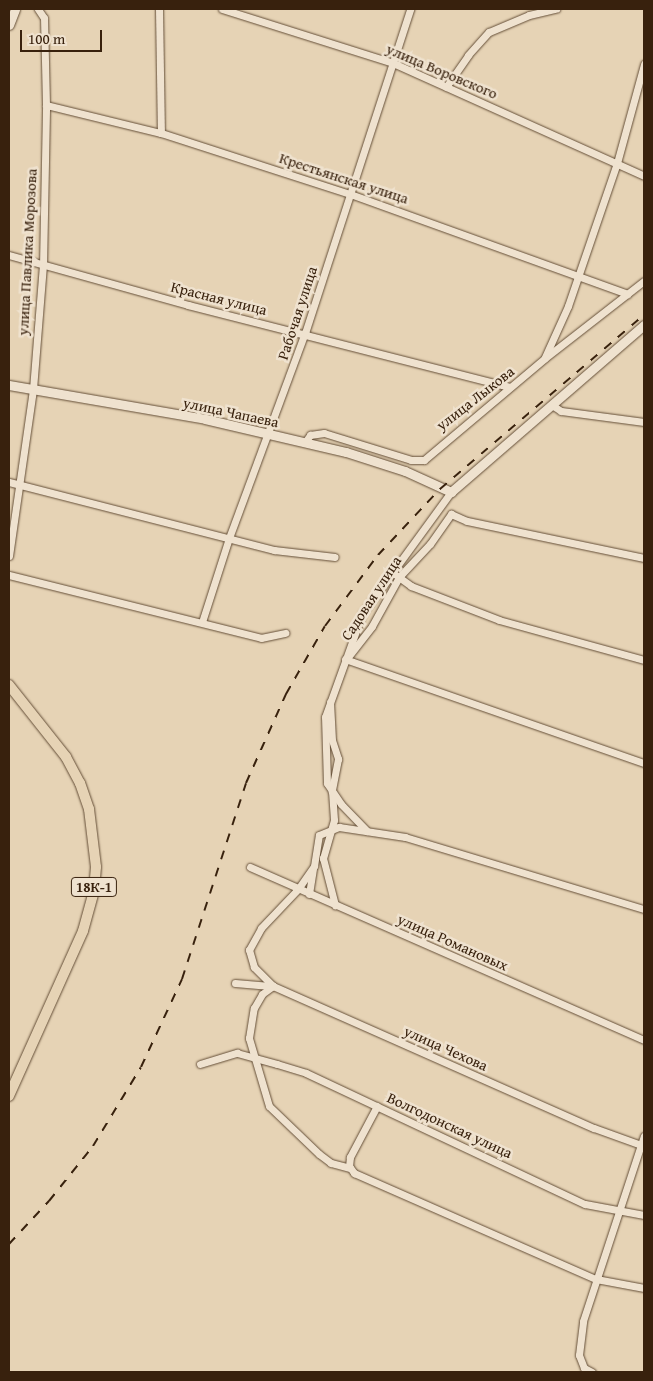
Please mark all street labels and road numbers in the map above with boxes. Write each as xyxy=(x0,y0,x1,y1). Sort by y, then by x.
street label: улица Воровского xyxy=(384,39,500,103)
street label: Крестьянская улица xyxy=(277,149,411,207)
street label: улица Павлика Морозова xyxy=(14,168,40,336)
street label: Рабочая улица xyxy=(273,264,321,362)
street label: Красная улица xyxy=(169,277,269,319)
street label: улица Лыкова xyxy=(433,362,517,434)
street label: улица Чапаева xyxy=(182,393,280,431)
street label: Садовая улица xyxy=(337,552,405,644)
road number: 18К-1 xyxy=(70,876,118,899)
street label: улица Романовых xyxy=(395,910,511,974)
street label: улица Чехова xyxy=(401,1022,491,1074)
street label: Волгодонская улица xyxy=(385,1088,515,1162)

